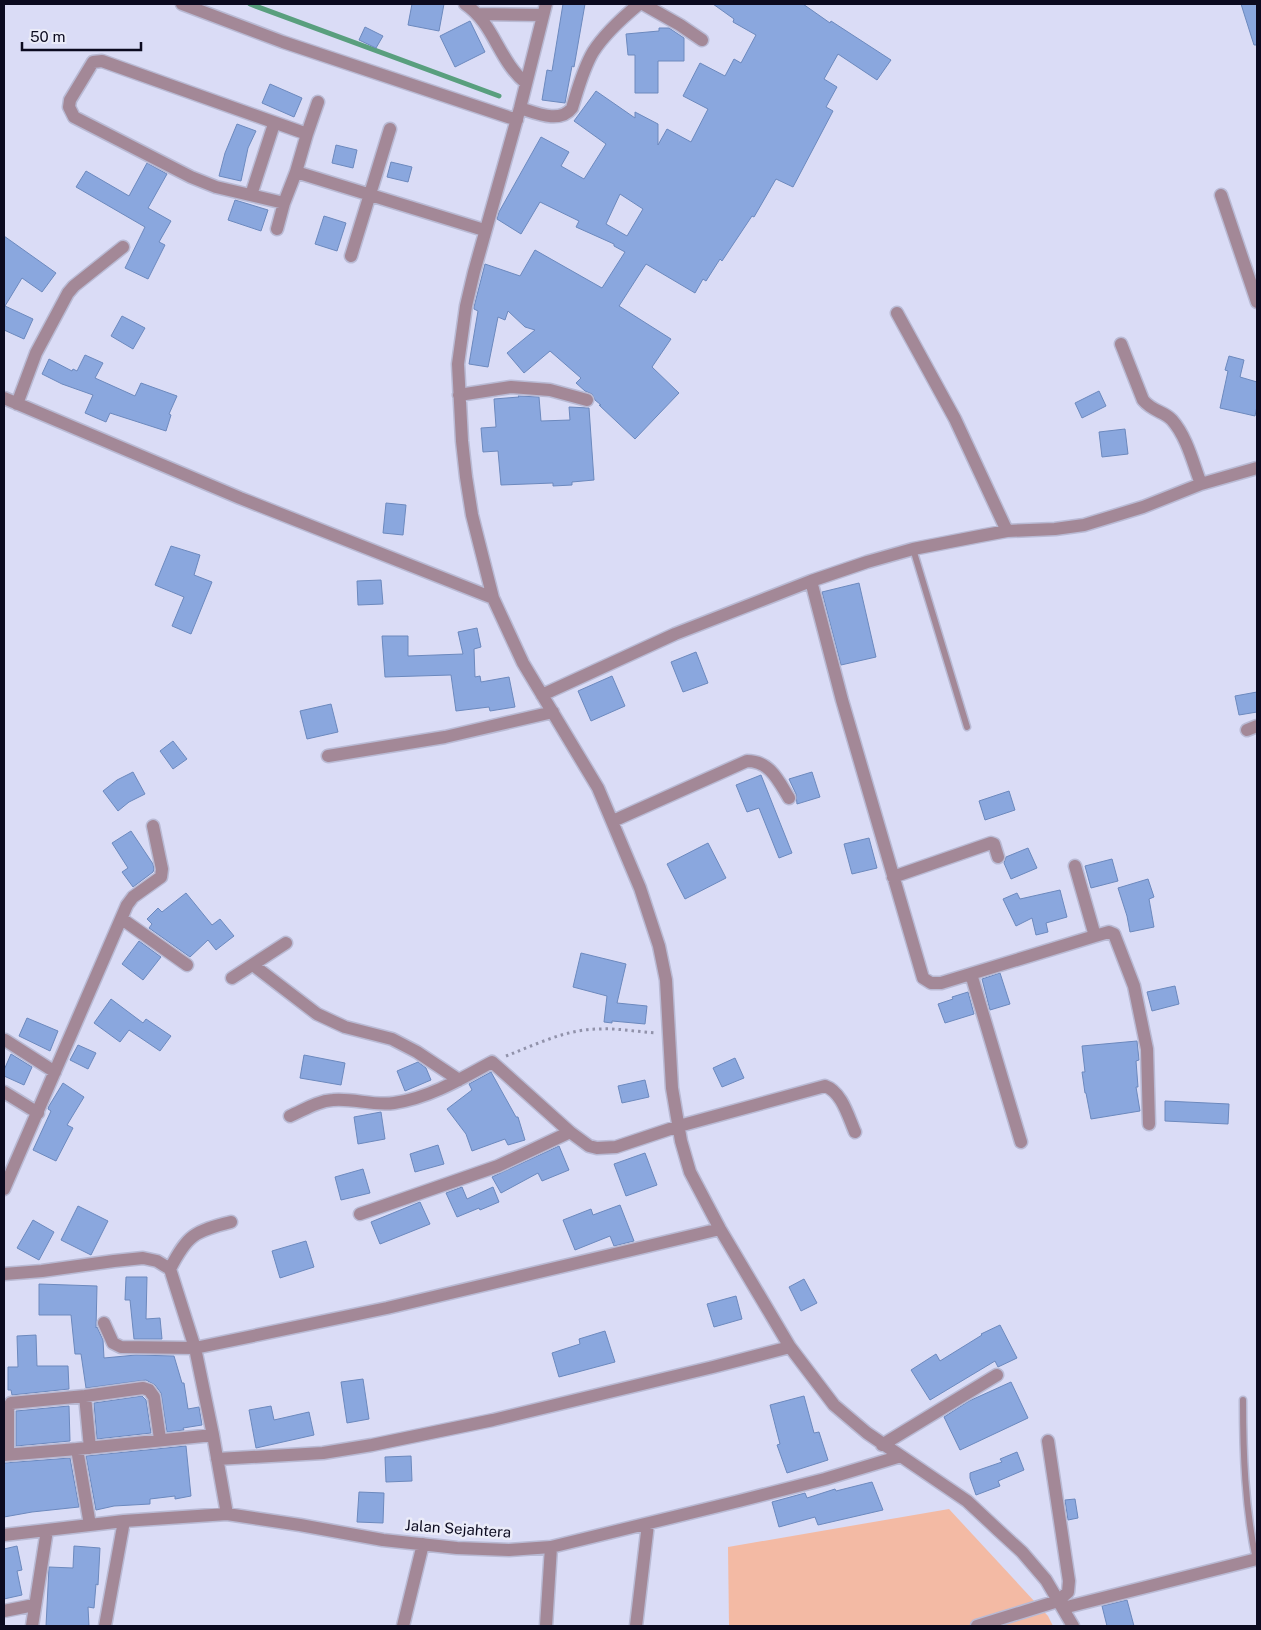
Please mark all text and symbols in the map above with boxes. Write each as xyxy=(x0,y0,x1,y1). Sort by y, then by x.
scale bar xyxy=(22,20,141,52)
text: 50 m xyxy=(30,28,65,45)
street label: Jalan Sejahtera xyxy=(404,1516,512,1541)

